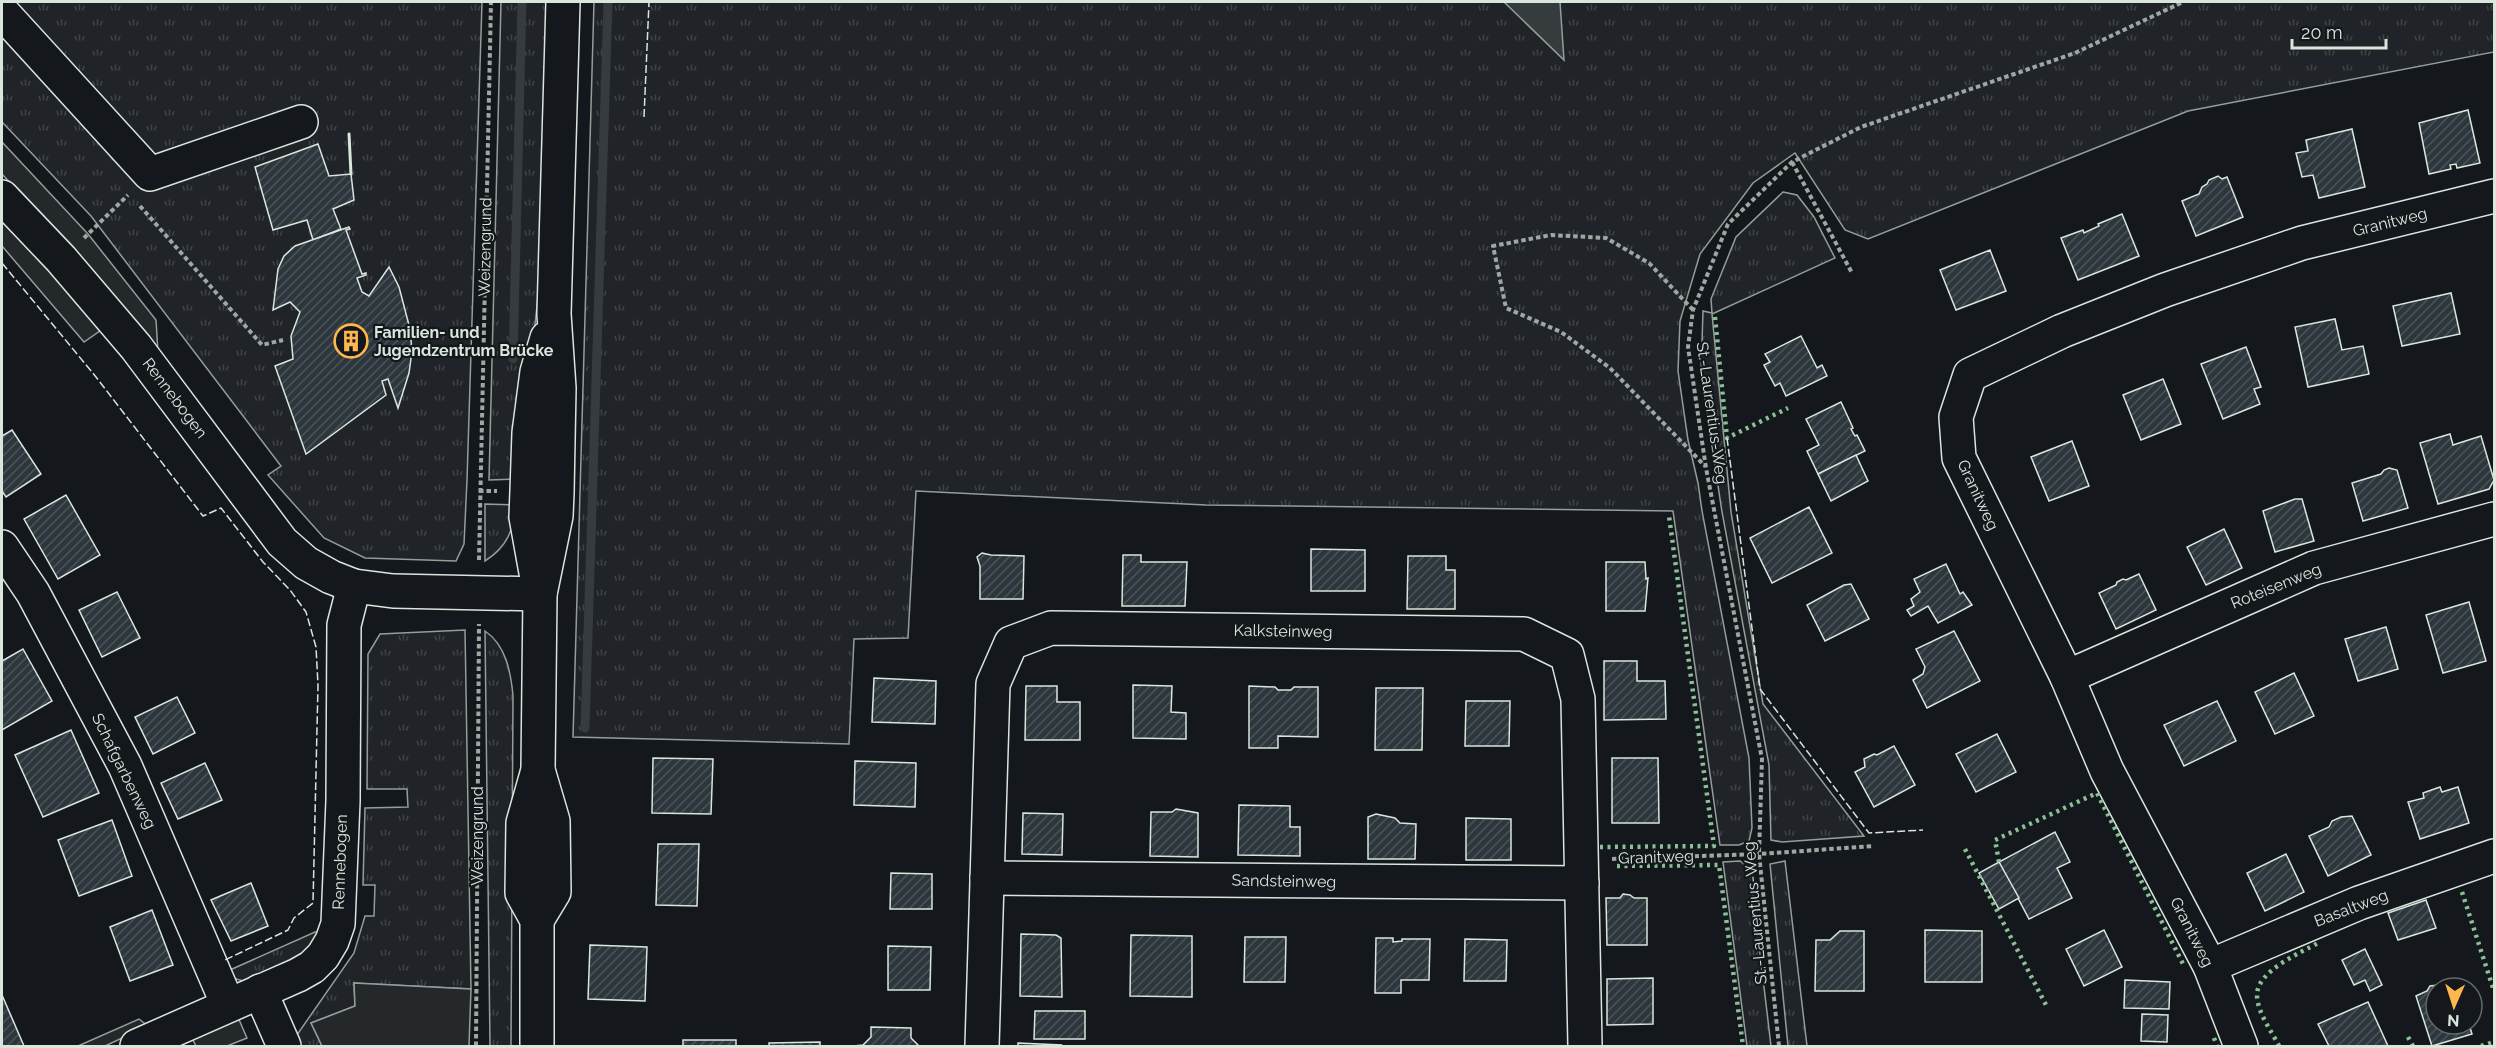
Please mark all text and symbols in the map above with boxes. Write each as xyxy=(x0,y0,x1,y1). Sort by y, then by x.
scale bar xyxy=(2292,12,2386,50)
text: 20 m xyxy=(2301,22,2343,43)
street label: Weizengrund xyxy=(475,197,495,297)
street label: Granitweg xyxy=(2351,204,2429,240)
building icon: Familien- und Jugendzentrum Brücke xyxy=(333,323,369,359)
place label: Familien- und Jugendzentrum Brücke xyxy=(374,323,554,360)
street label: St.-Laurentius-Weg xyxy=(1693,341,1731,485)
street label: Rennebogen xyxy=(139,354,211,442)
street label: Granitweg xyxy=(1953,457,2003,533)
street label: Roteisenweg xyxy=(2228,559,2324,613)
street label: Kalksteinweg xyxy=(1233,621,1333,641)
street label: Schafgarbenweg xyxy=(88,710,160,832)
street label: Weizengrund xyxy=(468,786,487,886)
street label: Rennebogen xyxy=(329,814,351,910)
street label: St.-Laurentius-Weg xyxy=(1739,841,1771,985)
street label: Granitweg xyxy=(1618,846,1694,868)
street label: Sandsteinweg xyxy=(1231,871,1337,891)
street label: Basaltweg xyxy=(2311,885,2391,931)
street label: Granitweg xyxy=(2166,894,2218,970)
north arrow xyxy=(2424,976,2484,1036)
text: N xyxy=(2447,1011,2460,1030)

